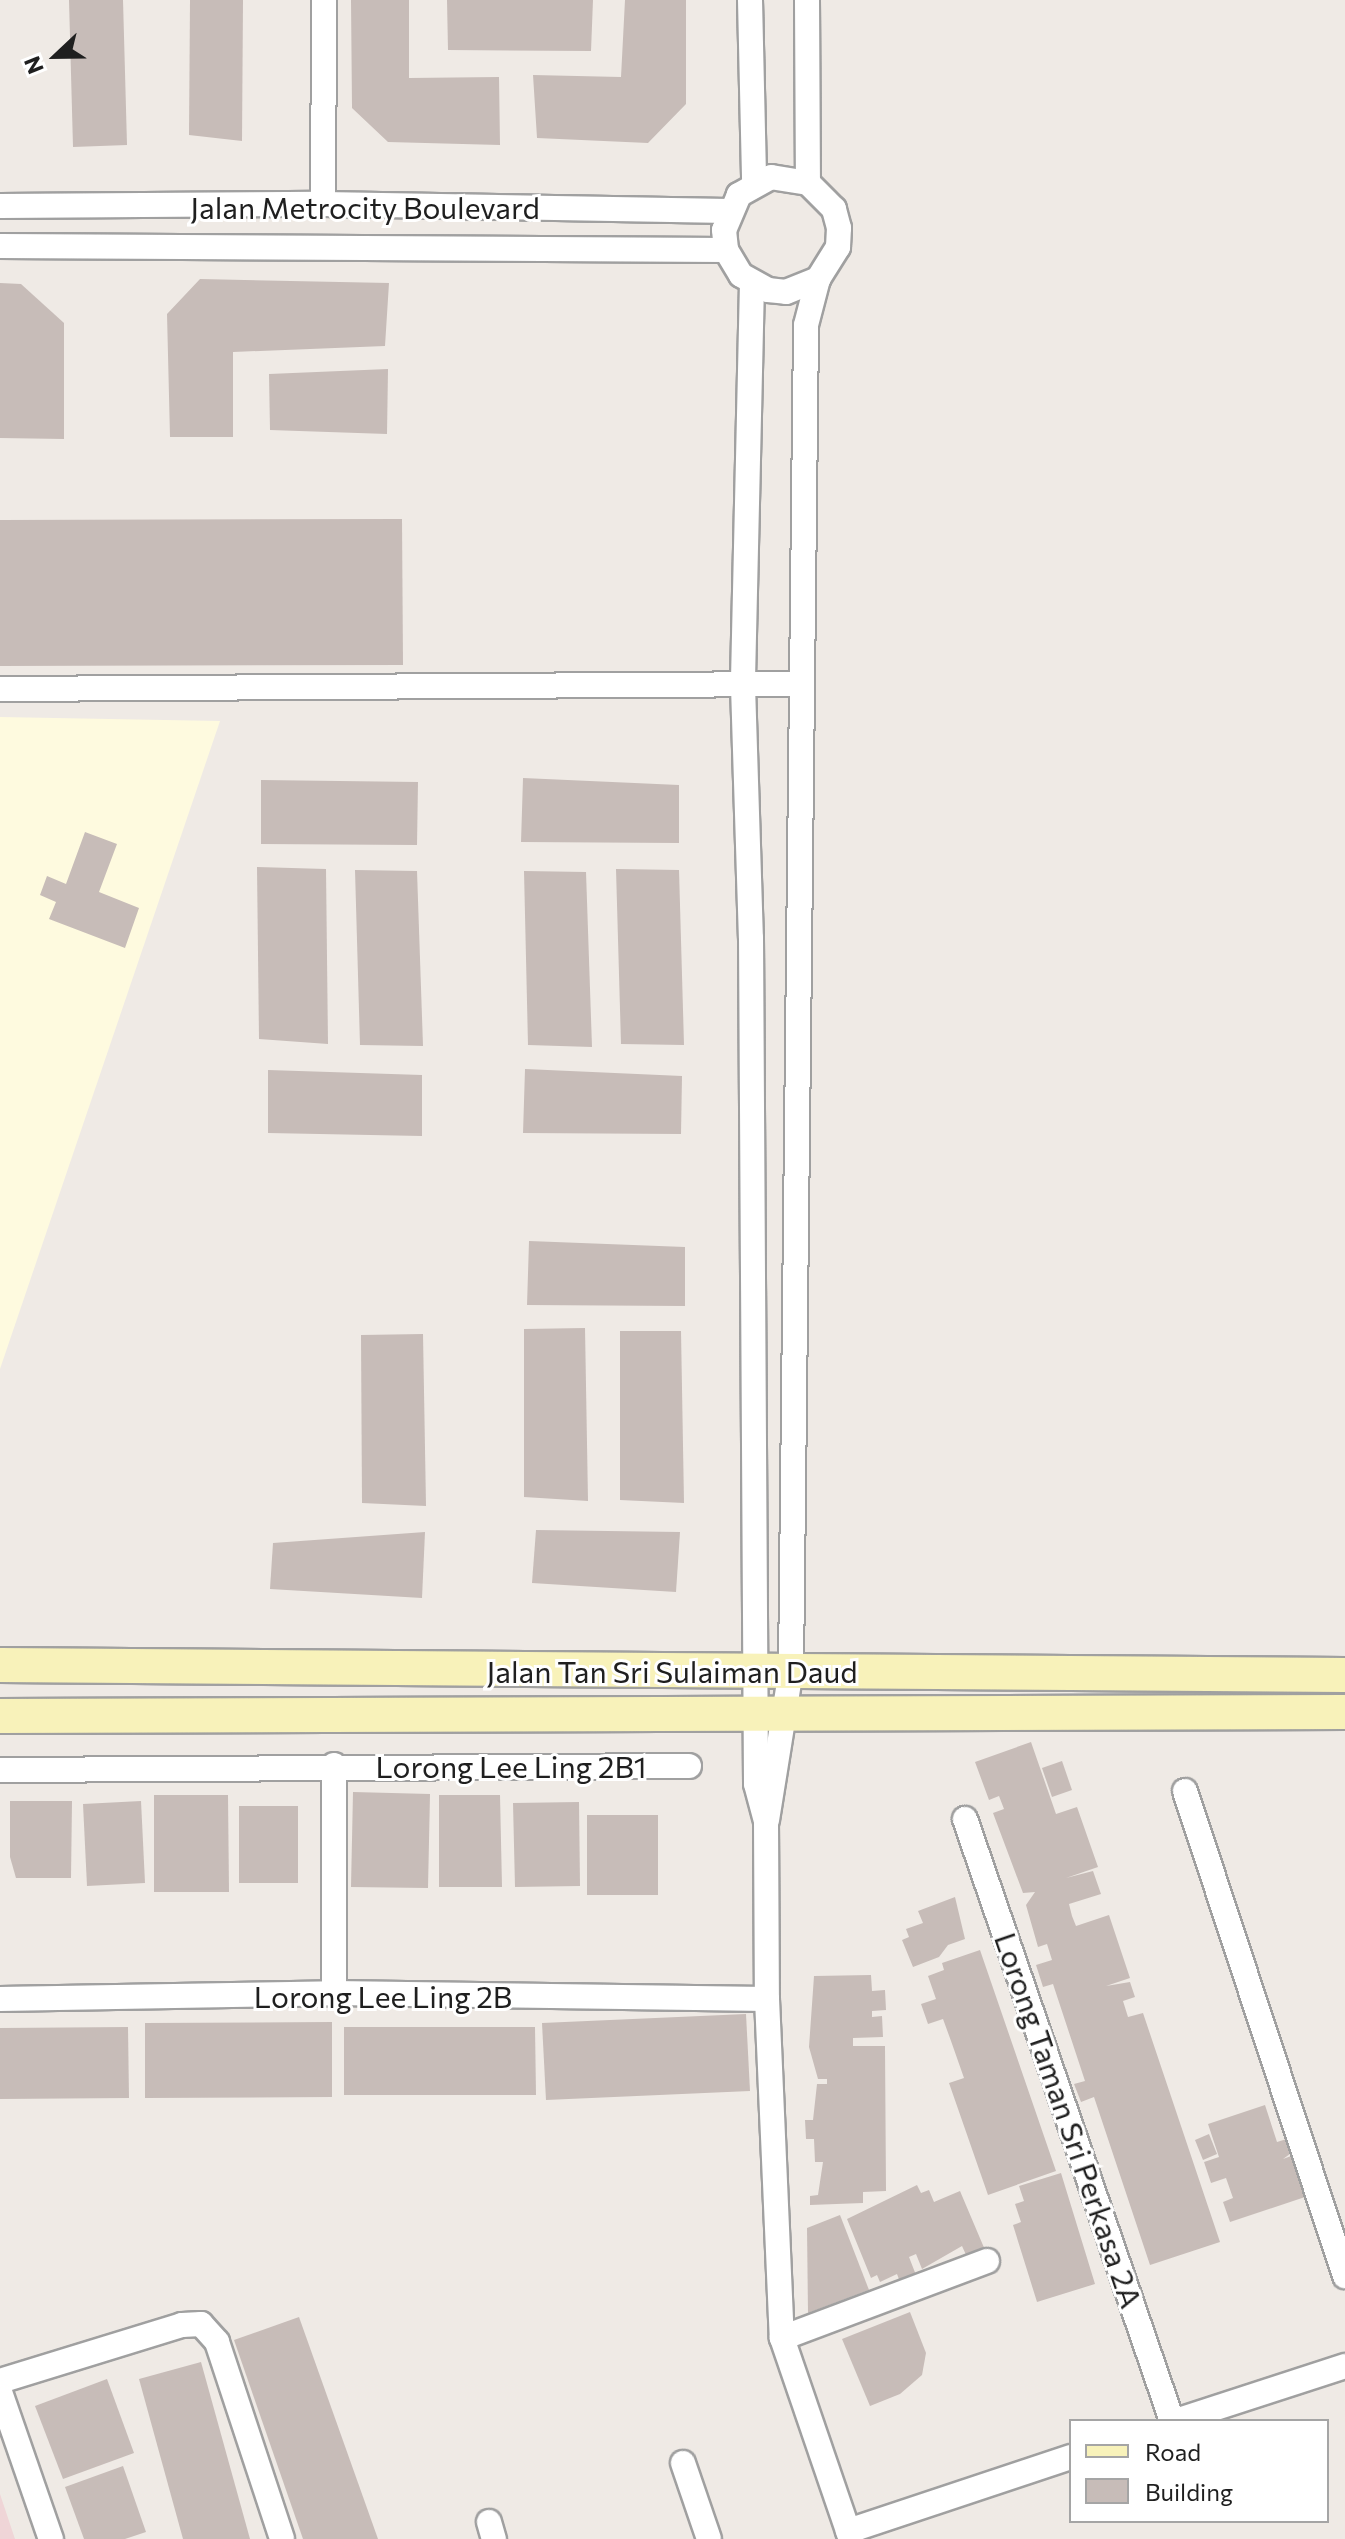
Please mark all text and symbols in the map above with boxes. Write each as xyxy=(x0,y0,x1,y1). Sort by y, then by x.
north arrow xyxy=(16,16,96,96)
text: N xyxy=(18,52,49,78)
street label: Jalan Metrocity Boulevard xyxy=(190,189,540,225)
street label: Jalan Tan Sri Sulaiman Daud xyxy=(486,1653,858,1689)
street label: Lorong Lee Ling 2B1 xyxy=(375,1748,647,1784)
street label: Lorong Taman Sri Perkasa 2A xyxy=(988,1928,1150,2312)
street label: Lorong Lee Ling 2B xyxy=(254,1978,512,2014)
legend xyxy=(1069,2419,1329,2523)
text: Road xyxy=(1145,2437,1201,2466)
text: Building xyxy=(1145,2477,1233,2506)

